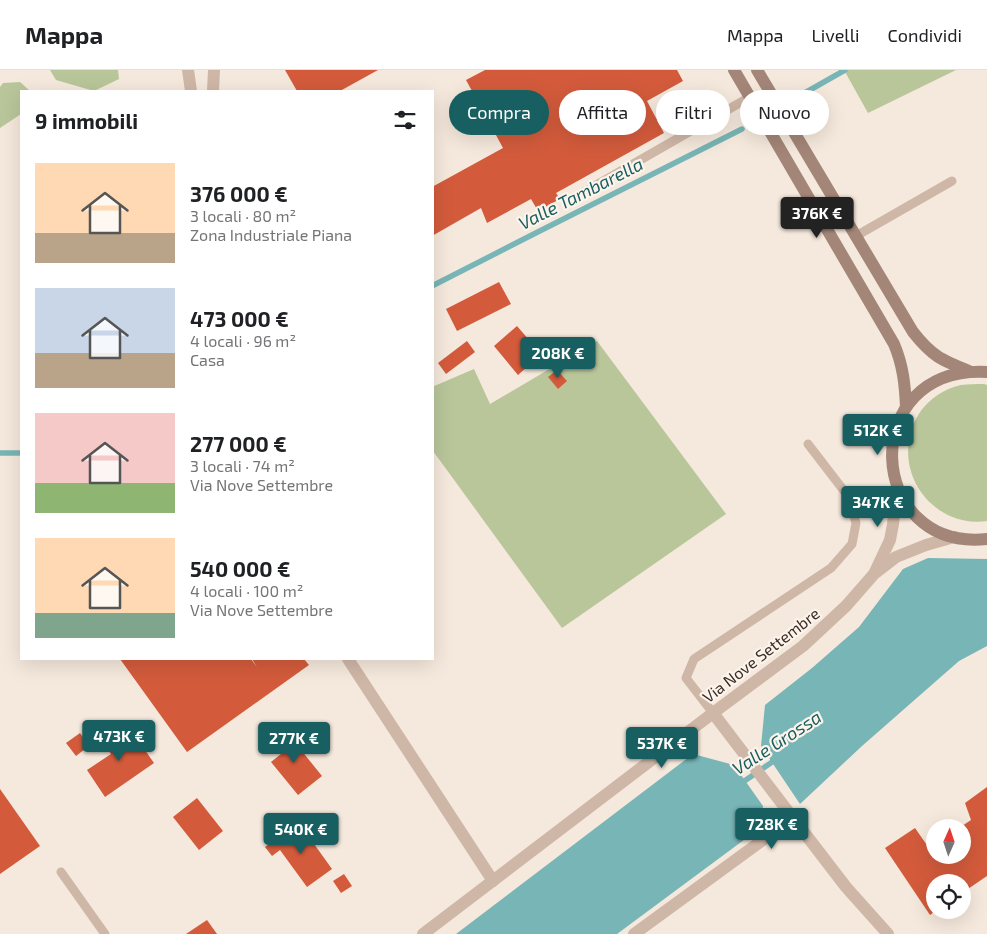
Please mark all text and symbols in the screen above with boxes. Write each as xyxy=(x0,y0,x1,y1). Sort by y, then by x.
text: Mappa xyxy=(25,20,103,49)
text: Mappa xyxy=(727,24,784,46)
text: Livelli xyxy=(812,24,859,46)
text: Condividi xyxy=(887,24,962,46)
chip: Compra xyxy=(449,90,549,135)
chip: Affitta xyxy=(559,90,646,135)
chip: Filtri xyxy=(656,90,730,135)
chip: Nuovo xyxy=(740,90,829,135)
icon: filters xyxy=(391,106,419,134)
text: 9 immobili xyxy=(35,108,138,133)
water label: Valle Tambarella xyxy=(515,152,647,234)
text: 376 000 € xyxy=(190,181,288,206)
icon: home xyxy=(75,183,135,243)
pin: 376K € xyxy=(776,196,858,239)
text: 376K € xyxy=(792,203,842,222)
text: 3 locali · 80 m² xyxy=(190,206,296,225)
text: Zona Industriale Piana xyxy=(190,225,352,244)
text: 473 000 € xyxy=(190,306,289,331)
icon: home xyxy=(75,308,135,368)
text: 4 locali · 96 m² xyxy=(190,331,296,350)
pin: 208K € xyxy=(517,336,599,379)
text: 208K € xyxy=(531,343,585,362)
text: Casa xyxy=(190,350,225,369)
pin: 512K € xyxy=(837,414,919,456)
text: 512K € xyxy=(854,420,902,439)
text: 277 000 € xyxy=(190,431,287,456)
icon: home xyxy=(75,433,135,493)
text: 3 locali · 74 m² xyxy=(190,456,295,475)
text: Via Nove Settembre xyxy=(190,475,333,494)
pin: 347K € xyxy=(837,486,919,528)
text: 347K € xyxy=(852,492,904,511)
text: 540 000 € xyxy=(190,556,291,581)
icon: home xyxy=(75,558,135,618)
text: 4 locali · 100 m² xyxy=(190,581,303,600)
text: Via Nove Settembre xyxy=(190,600,333,619)
street label: Via Nove Settembre xyxy=(698,603,823,706)
water label: Valle Grossa xyxy=(728,705,825,779)
pin: 473K € xyxy=(78,720,160,762)
pin: 277K € xyxy=(253,722,335,764)
text: 473K € xyxy=(93,726,145,745)
pin: 537K € xyxy=(621,726,703,769)
text: 277K € xyxy=(269,728,319,747)
text: 537K € xyxy=(637,733,687,752)
pin: 728K € xyxy=(731,808,813,850)
pin: 540K € xyxy=(260,812,342,855)
text: 728K € xyxy=(746,814,798,833)
text: 540K € xyxy=(275,819,327,838)
north arrow xyxy=(926,819,971,864)
map controls xyxy=(926,819,971,919)
button: locate xyxy=(926,874,971,919)

